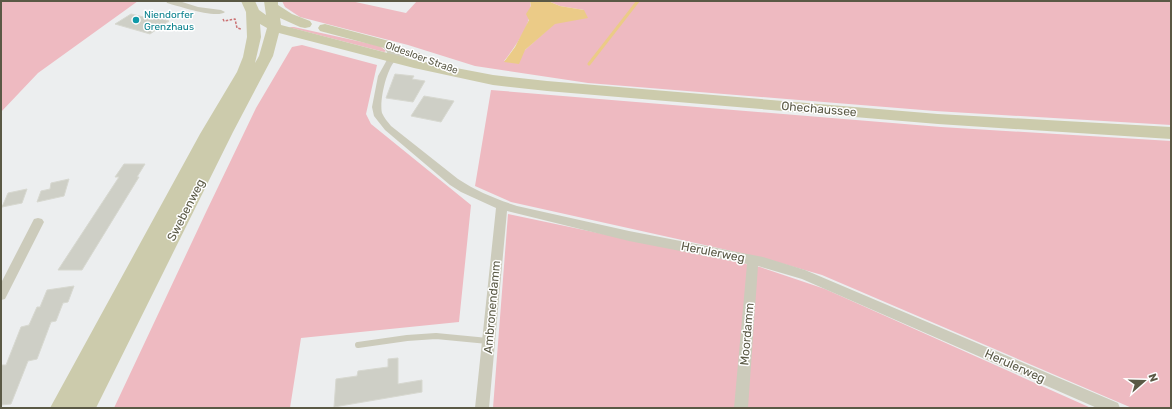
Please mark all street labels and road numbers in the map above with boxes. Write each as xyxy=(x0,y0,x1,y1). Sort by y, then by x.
street label: Oldesloer Straße xyxy=(384,39,460,77)
street label: Ohechaussee xyxy=(781,99,858,119)
street label: Swebenweg xyxy=(164,177,208,243)
street label: Herulerweg xyxy=(680,239,746,265)
street label: Ambronendamm xyxy=(481,260,503,354)
street label: Moordamm xyxy=(737,302,757,366)
street label: Herulerweg xyxy=(983,346,1047,386)

